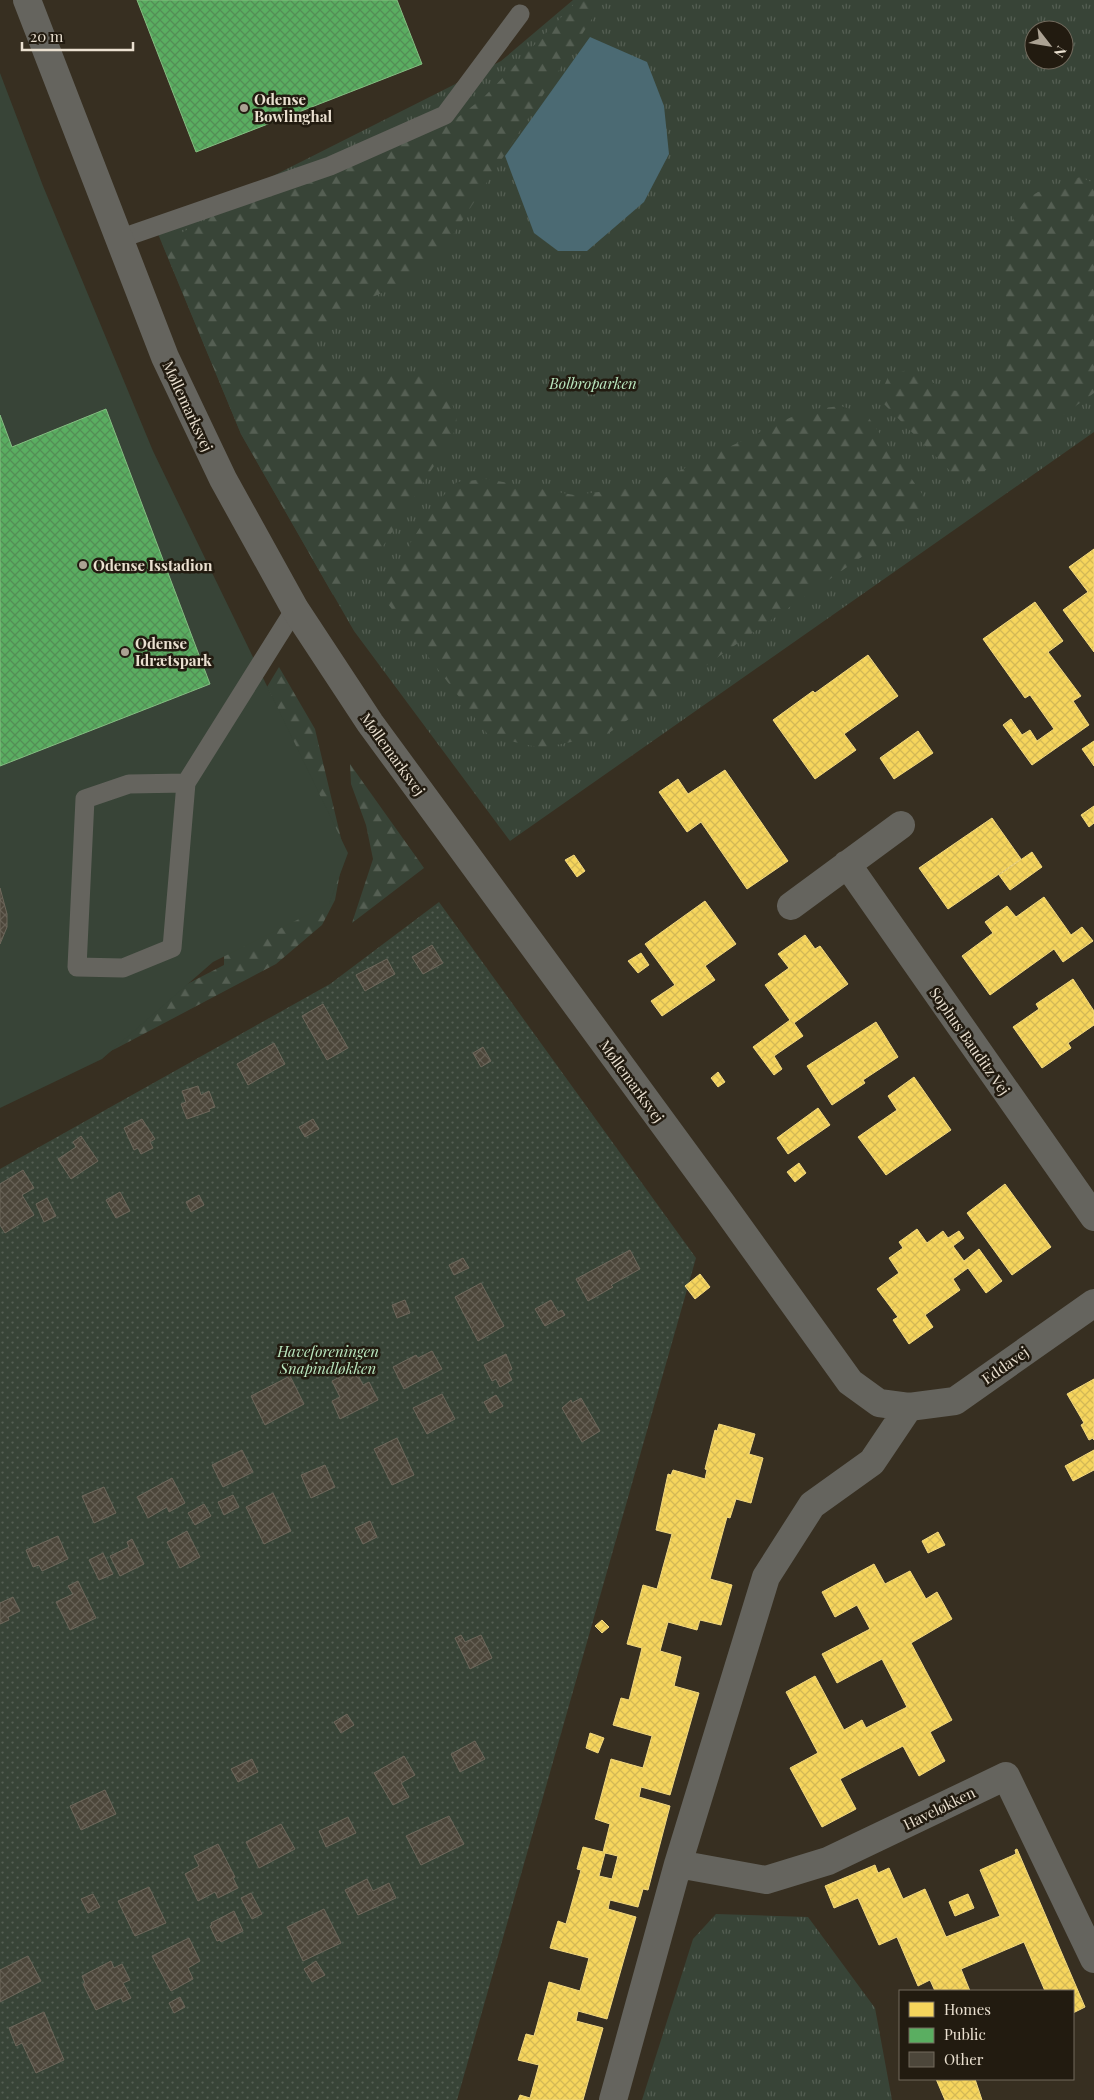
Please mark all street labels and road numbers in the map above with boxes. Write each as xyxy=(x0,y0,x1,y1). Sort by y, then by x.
street label: Møllemarksvej xyxy=(158,357,218,455)
street label: Møllemarksvej xyxy=(356,709,430,799)
street label: Sophus Bauditz Vej xyxy=(925,983,1015,1099)
street label: Møllemarksvej xyxy=(595,1036,669,1126)
street label: Eddavej xyxy=(978,1342,1032,1388)
street label: Haveløkken xyxy=(900,1782,978,1834)

